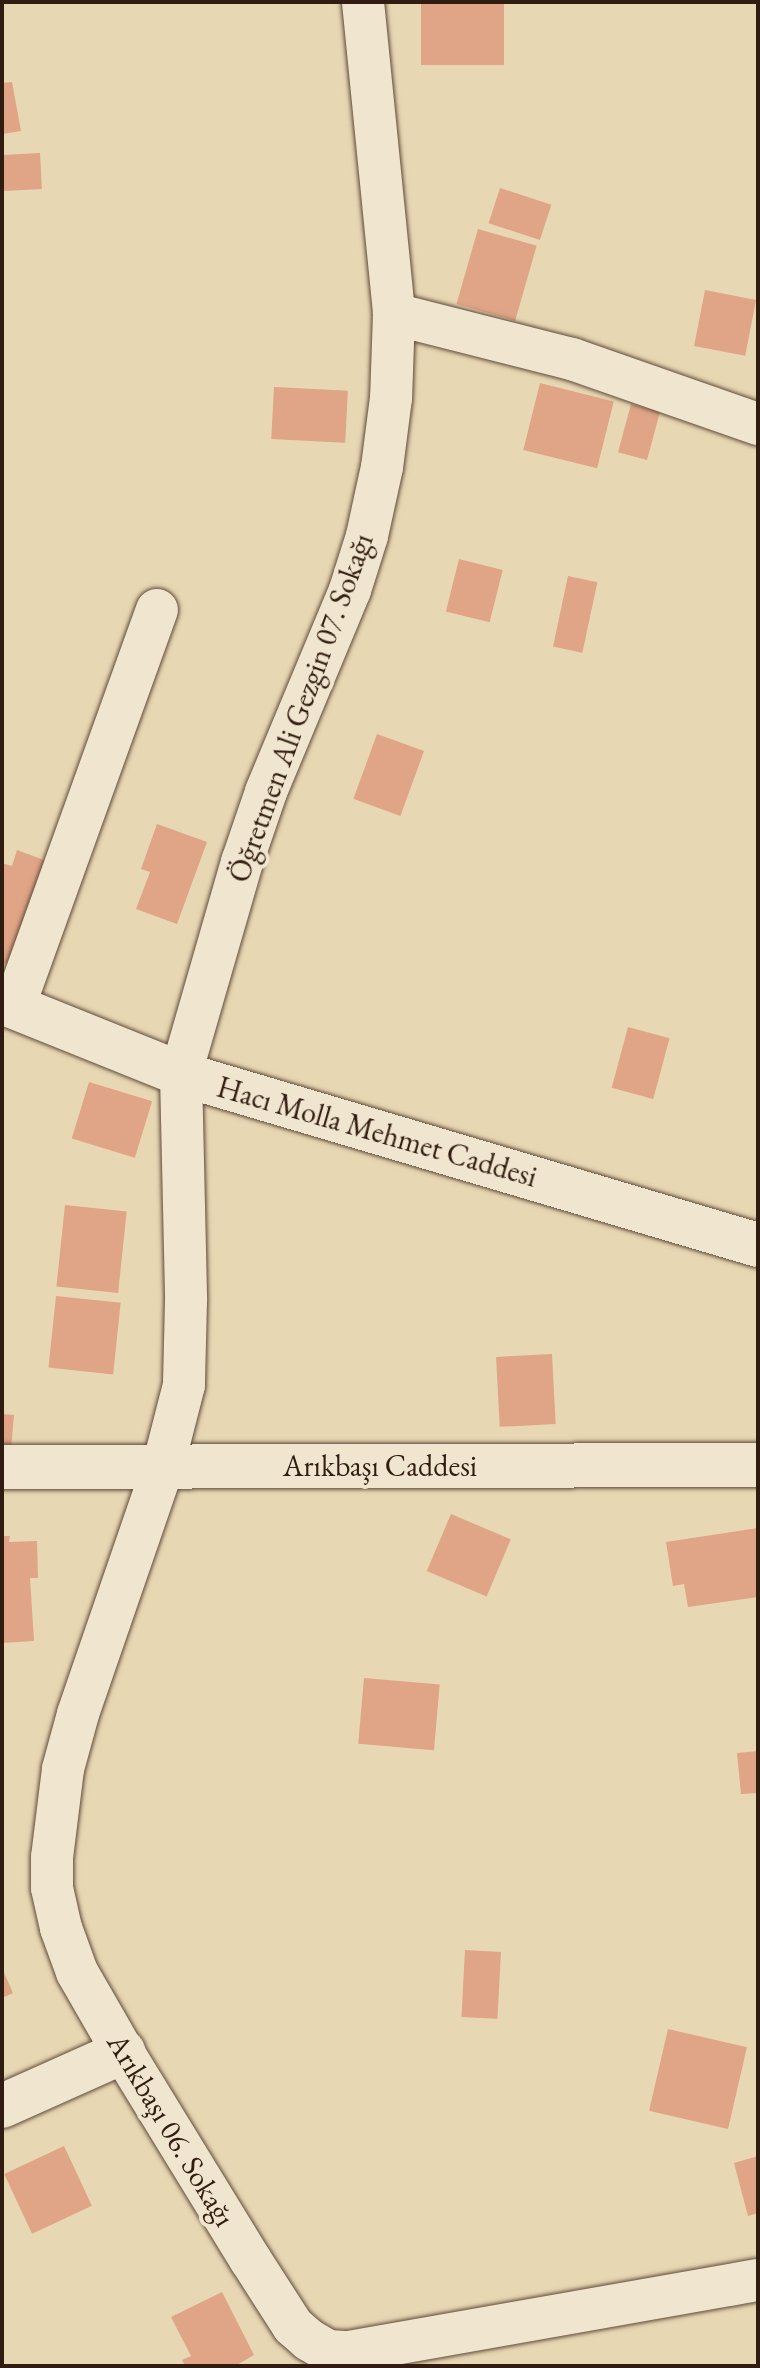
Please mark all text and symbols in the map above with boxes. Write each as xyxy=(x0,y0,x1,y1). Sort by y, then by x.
street label: Öğretmen Ali Gezgin 07. Sokağı xyxy=(221,529,381,887)
street label: Hacı Molla Mehmet Caddesi xyxy=(213,1069,541,1195)
street label: Arıkbaşı Caddesi xyxy=(283,1448,477,1484)
street label: Arıkbaşı 06. Sokağı xyxy=(99,2027,243,2233)

